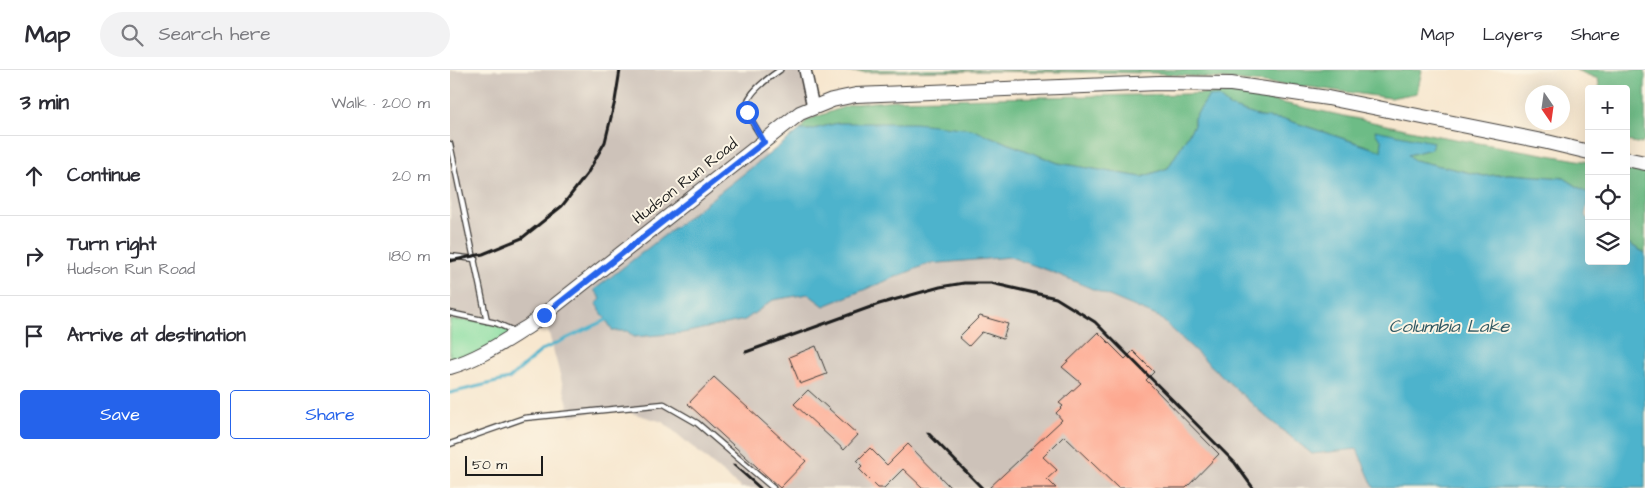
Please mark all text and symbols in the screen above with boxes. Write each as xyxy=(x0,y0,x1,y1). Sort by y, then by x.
search box xyxy=(100,12,450,57)
text: Map xyxy=(25,18,70,52)
icon: search xyxy=(118,21,146,49)
text: Search here xyxy=(158,21,271,48)
text: Map xyxy=(1420,22,1454,47)
text: Layers xyxy=(1482,22,1543,47)
text: Share xyxy=(1571,22,1620,47)
north arrow xyxy=(1525,85,1570,130)
map controls xyxy=(1585,85,1630,265)
button: + xyxy=(1585,85,1630,130)
text: 3 min xyxy=(20,88,69,117)
text: Walk · 200 m xyxy=(331,92,430,114)
route start xyxy=(736,101,759,124)
button: − xyxy=(1585,130,1630,175)
street label: Hudson Run Road xyxy=(628,133,742,229)
icon: ahead xyxy=(20,162,48,190)
text: Continue xyxy=(67,162,141,189)
text: 20 m xyxy=(392,165,430,187)
button: locate xyxy=(1585,175,1630,220)
button: layers xyxy=(1585,220,1630,265)
text: Turn right xyxy=(67,231,156,258)
icon: right xyxy=(20,242,48,270)
text: 180 m xyxy=(389,245,430,267)
text: Hudson Run Road xyxy=(67,258,195,280)
route end xyxy=(533,304,556,327)
water label: Columbia Lake xyxy=(1389,314,1510,339)
icon: arrive xyxy=(20,322,48,350)
text: Arrive at destination xyxy=(67,322,246,349)
button: Save xyxy=(20,390,220,439)
button: Share xyxy=(230,390,430,439)
scale bar xyxy=(465,453,542,476)
text: 50 m xyxy=(472,455,507,475)

